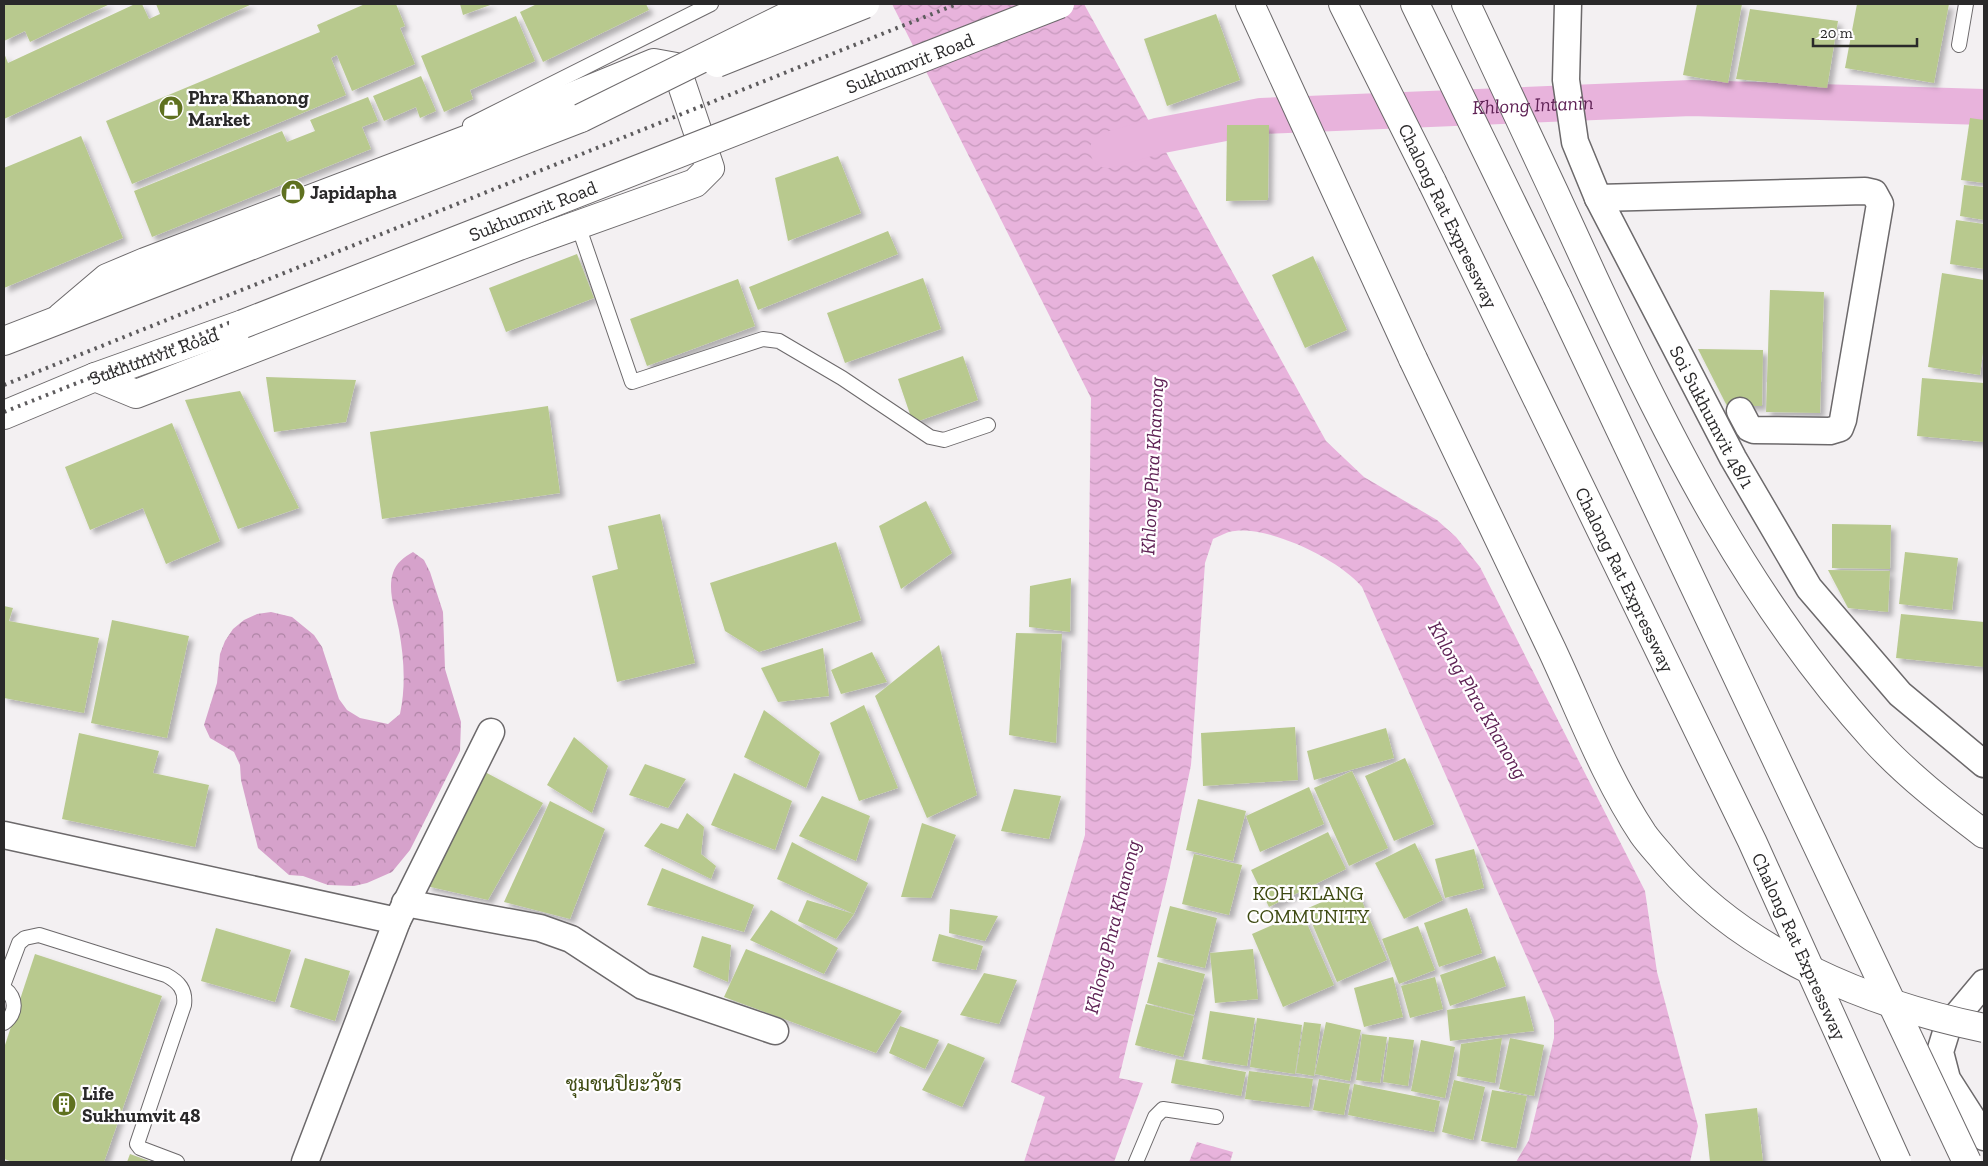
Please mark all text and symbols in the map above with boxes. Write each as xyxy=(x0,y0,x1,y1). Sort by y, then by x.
scale bar xyxy=(1813,15,1917,47)
text: 20 m xyxy=(1820,24,1853,42)
street label: Sukhumvit Road xyxy=(843,27,977,98)
place label: Phra Khanong Market xyxy=(188,86,309,131)
water label: Khlong Intanin xyxy=(1472,90,1594,119)
shop icon: Phra Khanong Market xyxy=(158,95,184,121)
street label: Chalong Rat Expressway xyxy=(1393,120,1503,312)
street label: Sukhumvit Road xyxy=(465,175,600,246)
shop icon: Japidapha xyxy=(280,179,306,205)
place label: Japidapha xyxy=(310,181,397,204)
street label: Sukhumvit Road xyxy=(86,322,222,390)
street label: Soi Sukhumvit 48/1 xyxy=(1665,342,1760,492)
water label: Khlong Phra Khanong xyxy=(1135,376,1169,556)
street label: Chalong Rat Expressway xyxy=(1570,483,1680,676)
water label: Khlong Phra Khanong xyxy=(1423,617,1533,784)
water label: Khlong Phra Khanong xyxy=(1079,837,1145,1016)
street label: Chalong Rat Expressway xyxy=(1747,849,1852,1044)
district label: KOH KLANG COMMUNITY xyxy=(1247,881,1370,928)
district label: ชุมชนปิยะวัชร xyxy=(566,1072,682,1098)
place label: Life Sukhumvit 48 xyxy=(82,1082,200,1127)
building icon: Life Sukhumvit 48 xyxy=(51,1091,77,1117)

